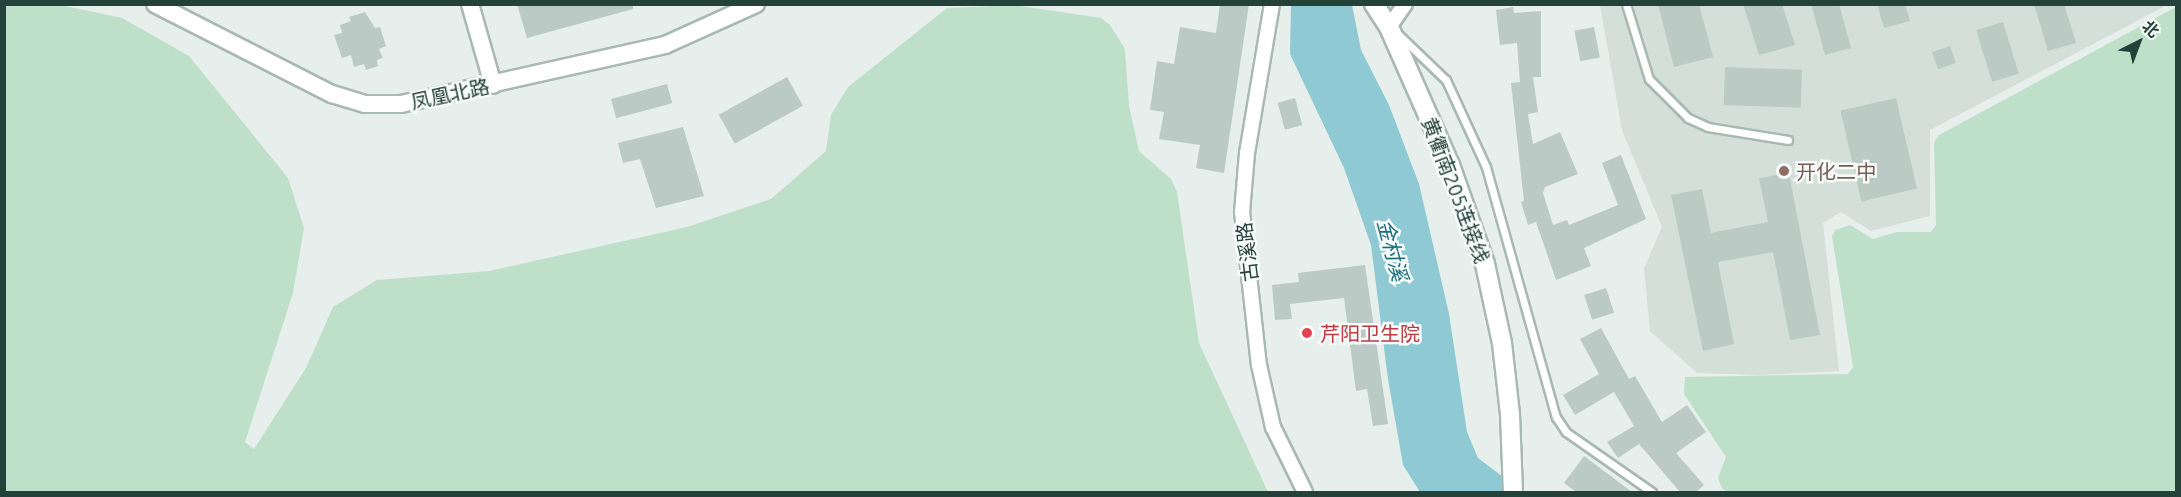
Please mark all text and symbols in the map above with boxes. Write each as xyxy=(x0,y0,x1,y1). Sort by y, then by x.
north arrow xyxy=(2109,12,2169,72)
text: 北 xyxy=(2139,17,2163,41)
street label: 凤凰北路 xyxy=(408,74,492,114)
street label: 黄衢南205连接线 xyxy=(1417,114,1495,266)
place label: 开化二中 xyxy=(1796,159,1876,183)
marker: 开化二中 xyxy=(1777,164,1791,178)
water label: 金村溪 xyxy=(1373,216,1413,284)
street label: 古溪路 xyxy=(1231,221,1263,283)
place label: 芹阳卫生院 xyxy=(1320,321,1420,345)
marker: 芹阳卫生院 xyxy=(1298,324,1316,342)

